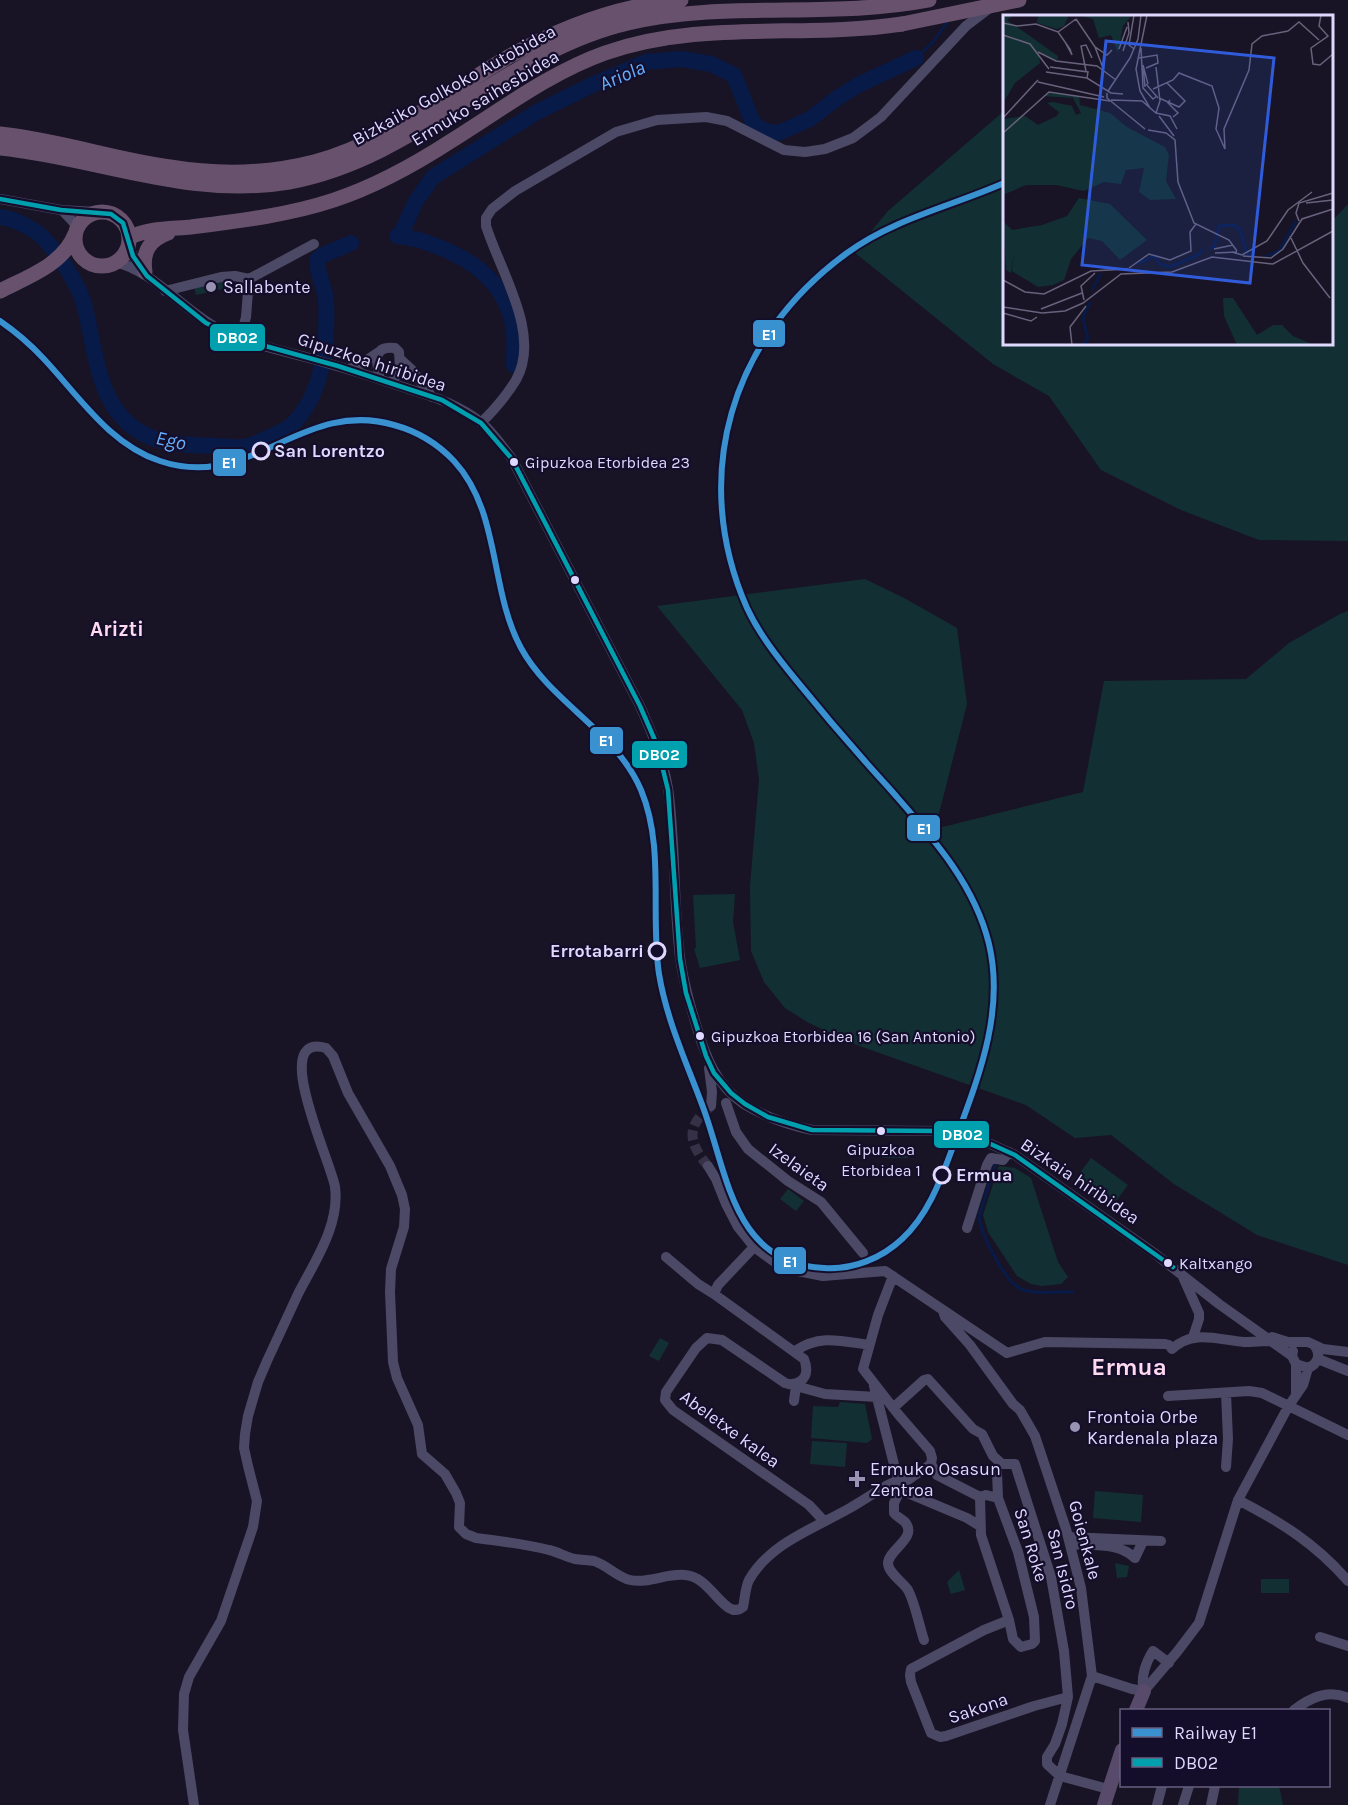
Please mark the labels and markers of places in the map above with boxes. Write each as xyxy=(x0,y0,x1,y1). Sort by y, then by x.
place label: Sallabente xyxy=(223,276,311,298)
marker: Sallabente xyxy=(204,280,218,294)
place label: San Lorentzo xyxy=(274,440,385,462)
marker: San Lorentzo xyxy=(252,442,270,460)
place label: Gipuzkoa Etorbidea 23 xyxy=(525,453,690,472)
marker: Gipuzkoa Etorbidea 23 xyxy=(508,456,520,468)
unlabelled marker xyxy=(569,574,581,586)
place label: Errotabarri xyxy=(550,940,644,962)
marker: Errotabarri xyxy=(648,942,666,960)
place label: Gipuzkoa Etorbidea 16 (San Antonio) xyxy=(711,1027,976,1046)
marker: Gipuzkoa Etorbidea 16 (San Antonio) xyxy=(694,1030,706,1042)
marker: Gipuzkoa Etorbidea 1 xyxy=(875,1125,887,1137)
place label: Gipuzkoa Etorbidea 1 xyxy=(841,1140,921,1180)
place label: Ermua xyxy=(956,1164,1013,1186)
marker: Ermua xyxy=(933,1166,951,1184)
place label: Kaltxango xyxy=(1179,1254,1252,1273)
marker: Kaltxango xyxy=(1162,1257,1174,1269)
place label: Frontoia Orbe Kardenala plaza xyxy=(1087,1406,1218,1449)
marker: Frontoia Orbe Kardenala plaza xyxy=(1068,1420,1082,1434)
place label: Ermuko Osasun Zentroa xyxy=(870,1458,1001,1501)
marker: Ermuko Osasun Zentroa xyxy=(848,1470,866,1488)

